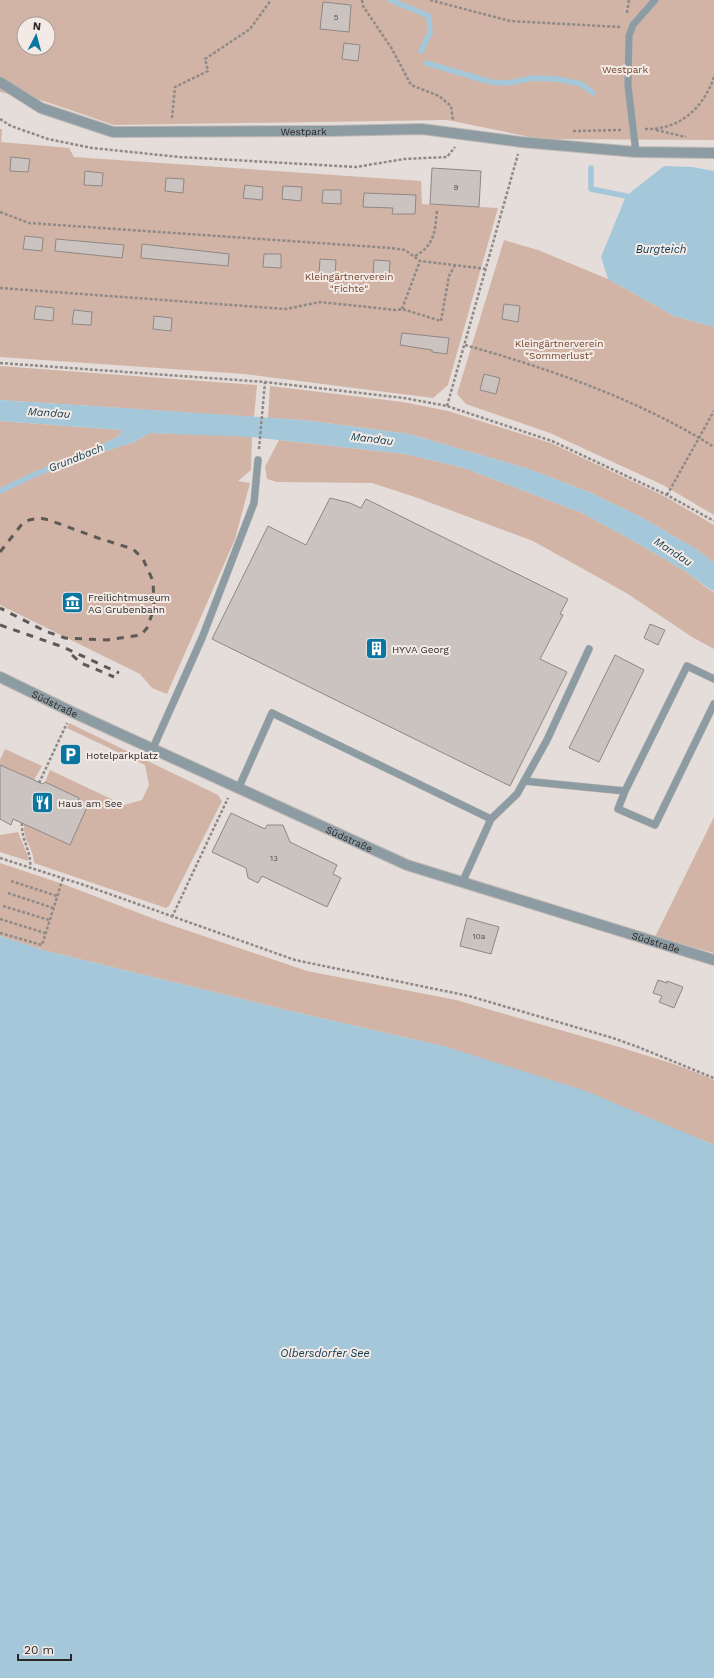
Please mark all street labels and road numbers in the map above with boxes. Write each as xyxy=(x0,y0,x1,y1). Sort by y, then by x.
street label: Westpark xyxy=(280,126,327,137)
street label: Südstraße xyxy=(30,688,80,720)
street label: Südstraße xyxy=(324,823,375,854)
street label: Südstraße xyxy=(631,929,682,955)

